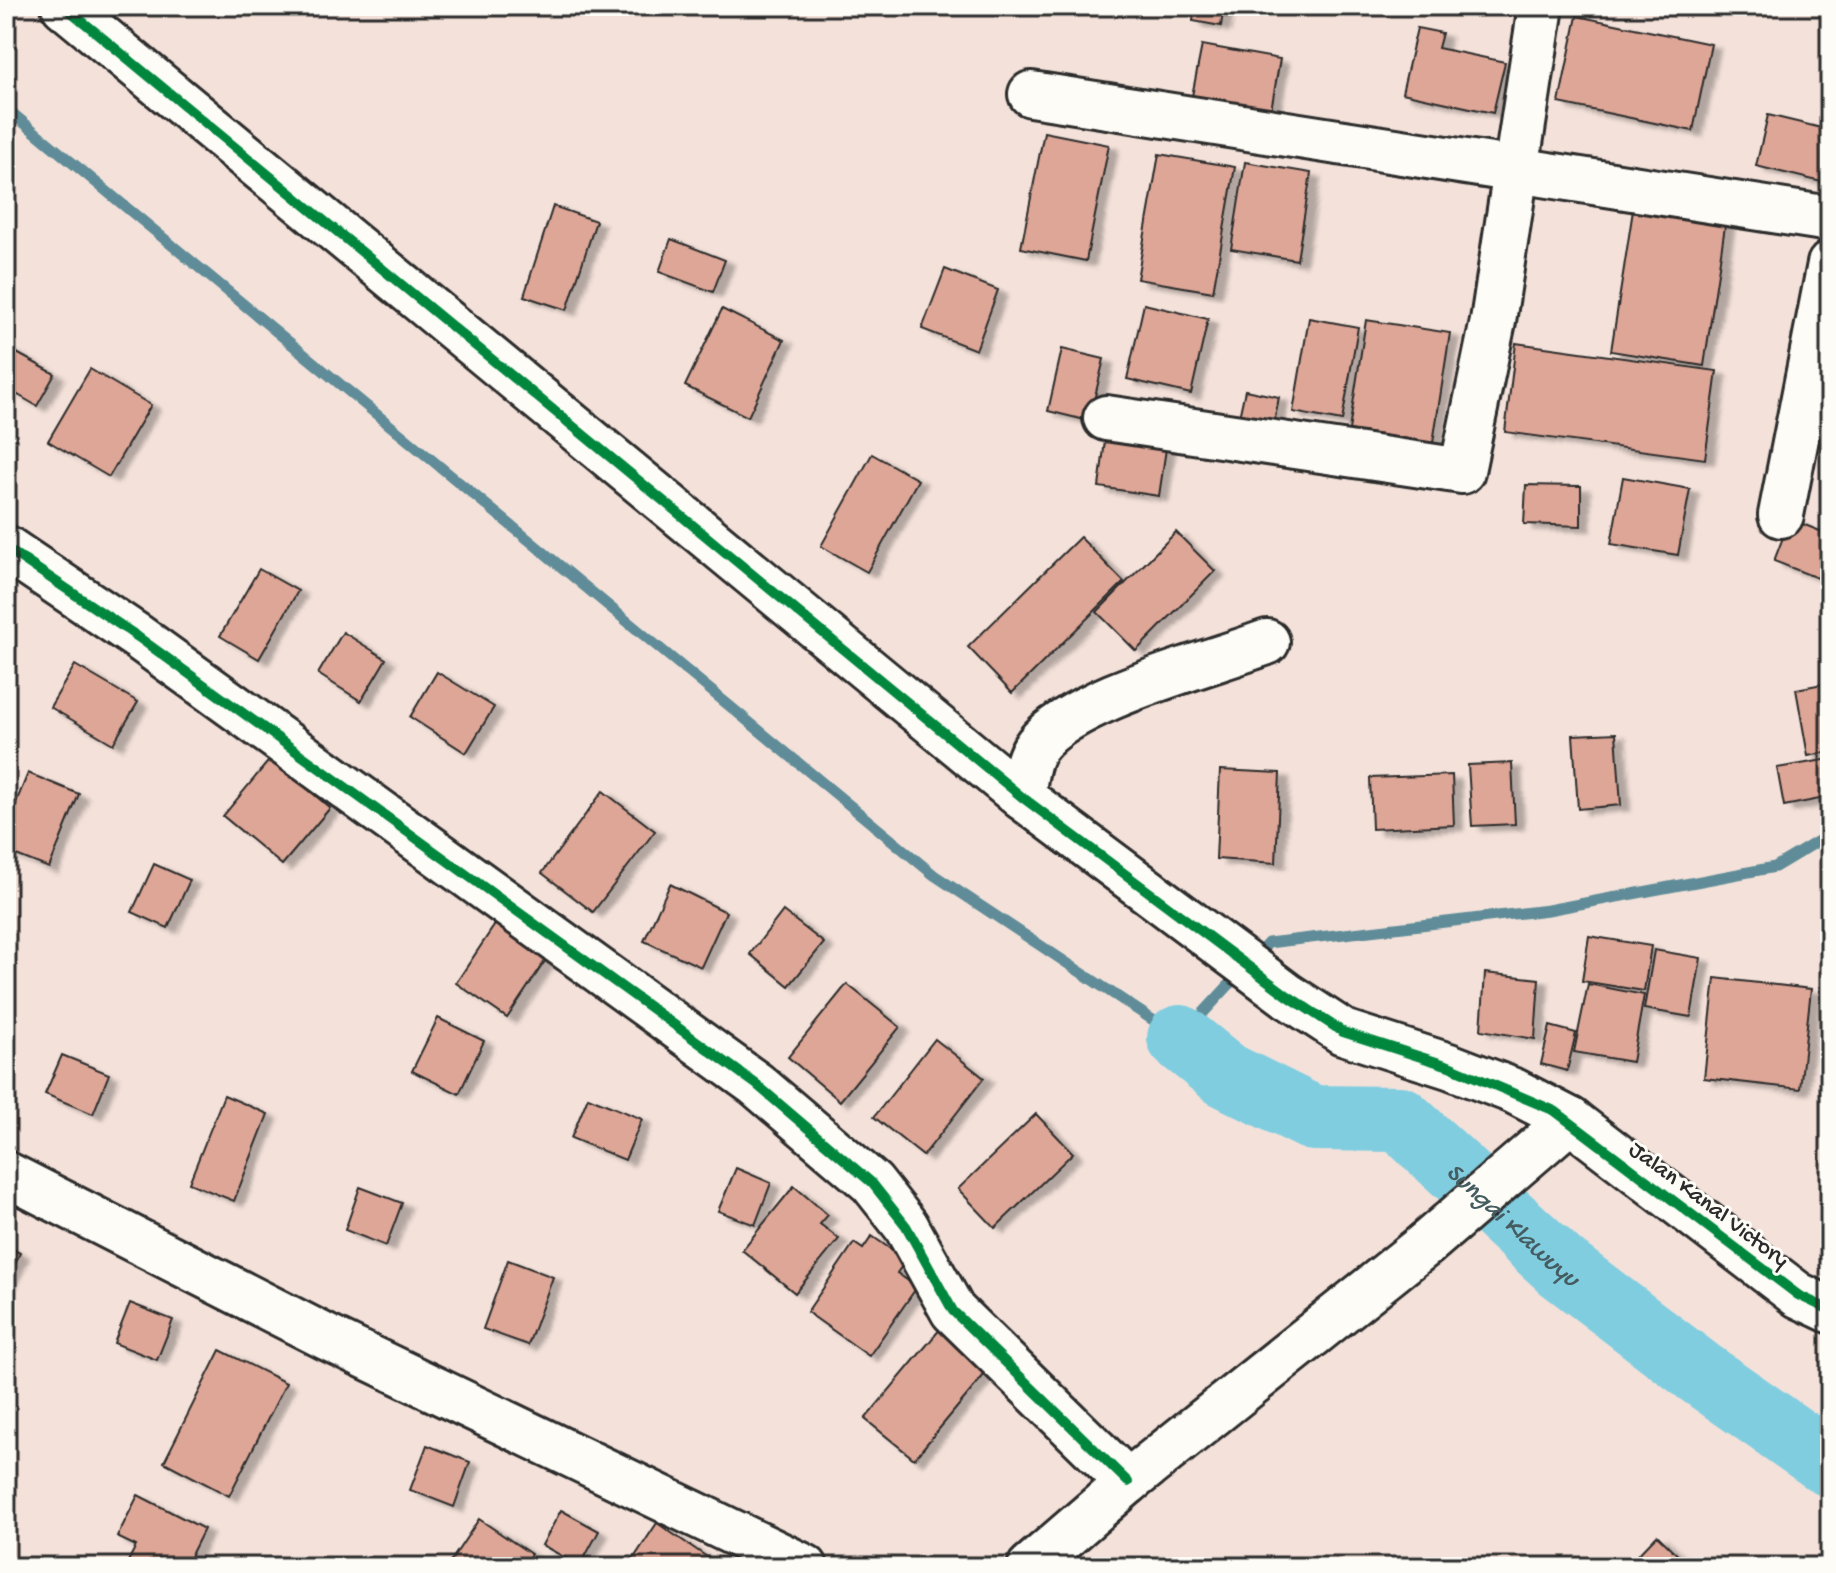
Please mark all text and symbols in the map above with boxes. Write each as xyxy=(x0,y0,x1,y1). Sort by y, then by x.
street label: Jalan Kanal Victory xyxy=(1622,1136,1794,1276)
water label: Sungai Klawuyu xyxy=(1438,1158,1586,1297)

